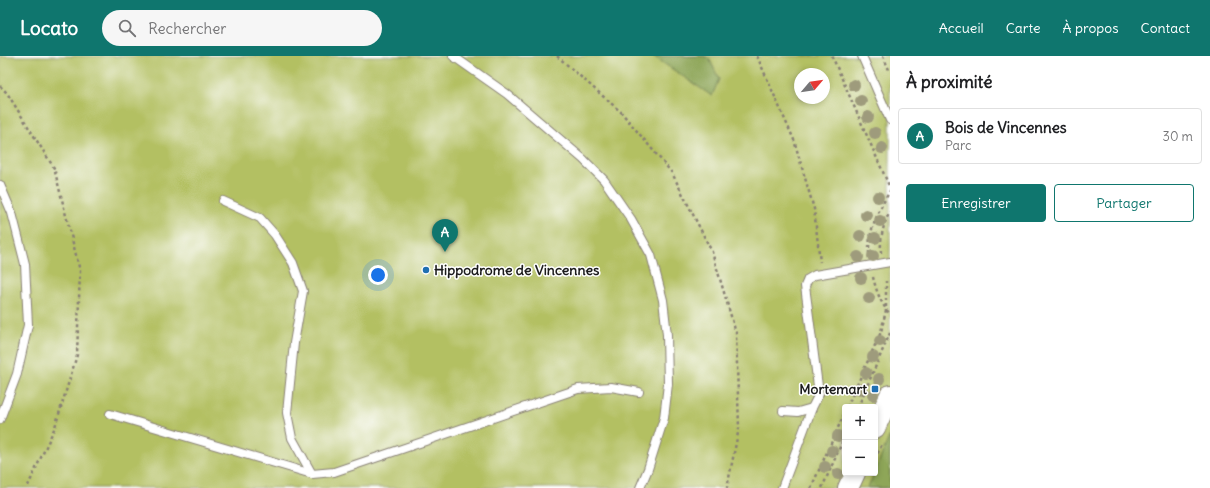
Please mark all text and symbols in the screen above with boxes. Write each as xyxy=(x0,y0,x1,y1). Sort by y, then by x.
search box xyxy=(102,10,382,46)
text: Locato xyxy=(20,16,78,40)
icon: search xyxy=(116,17,138,39)
text: Rechercher xyxy=(148,19,226,38)
text: Accueil xyxy=(939,19,984,37)
text: Carte xyxy=(1006,19,1041,37)
text: À propos xyxy=(1063,19,1119,37)
text: Contact xyxy=(1141,19,1190,37)
north arrow xyxy=(794,68,830,104)
text: À proximité xyxy=(906,71,992,93)
text: Bois de Vincennes xyxy=(945,118,1067,137)
text: A xyxy=(916,128,924,145)
text: 30 m xyxy=(1163,128,1193,145)
text: Parc xyxy=(945,137,972,154)
button: Enregistrer xyxy=(906,184,1046,222)
button: Partager xyxy=(1054,184,1194,222)
pin: A xyxy=(432,219,458,252)
place label: Hippodrome de Vincennes xyxy=(434,261,600,279)
your location xyxy=(368,265,388,285)
marker: Hippodrome de Vincennes xyxy=(421,265,431,275)
place label: Mortemart xyxy=(799,380,867,398)
marker: Mortemart xyxy=(870,384,880,394)
map controls xyxy=(842,404,878,476)
button: + xyxy=(842,404,878,440)
button: − xyxy=(842,440,878,476)

